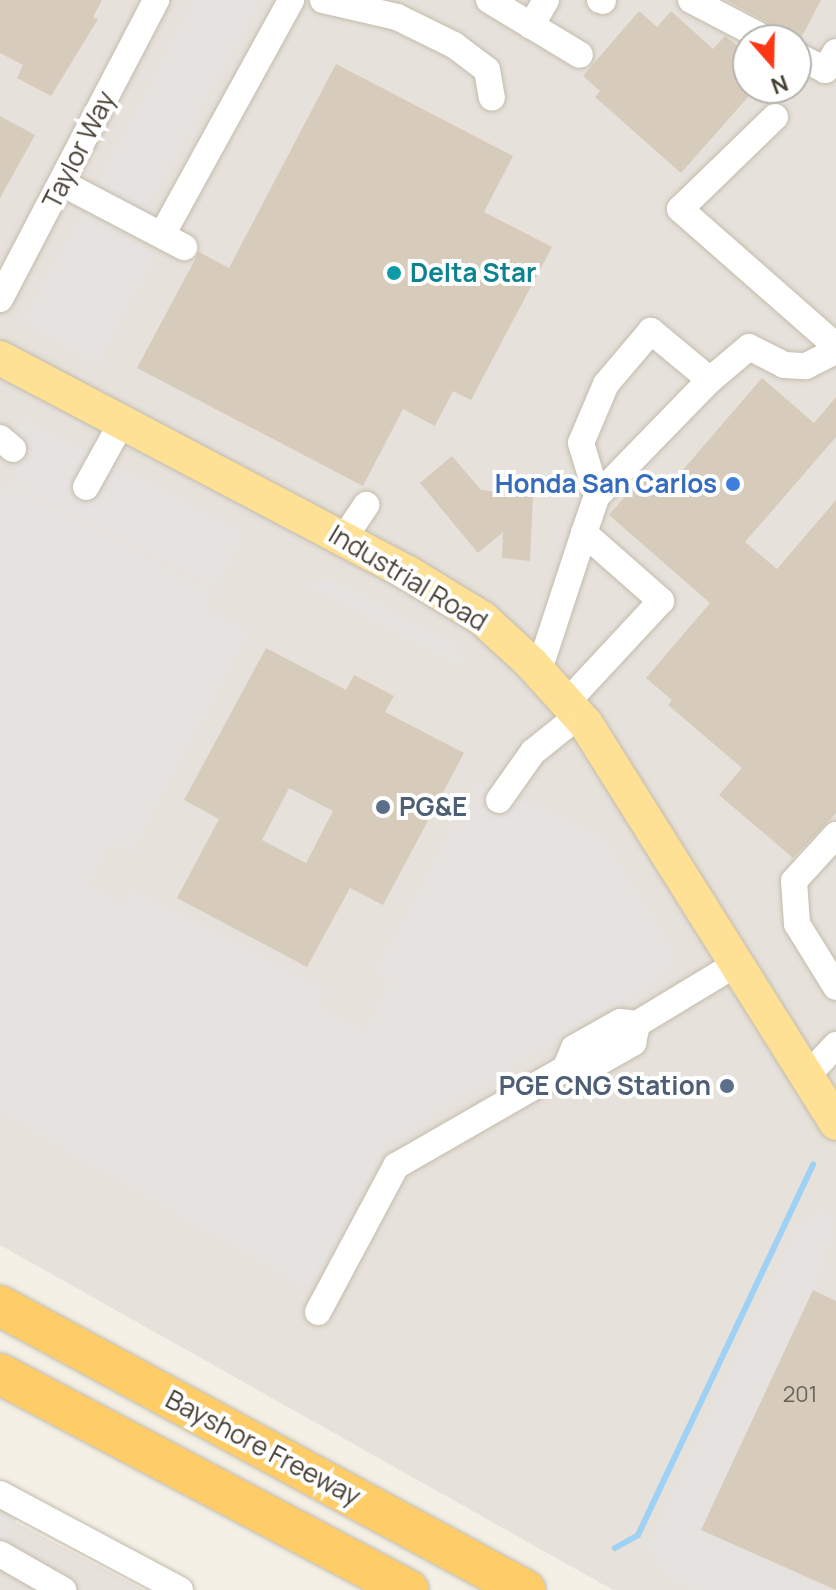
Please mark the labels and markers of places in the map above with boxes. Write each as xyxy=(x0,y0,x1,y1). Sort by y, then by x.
place label: Delta Star xyxy=(410,257,536,289)
marker: Delta Star xyxy=(385,264,403,282)
place label: Honda San Carlos xyxy=(495,468,717,500)
marker: Honda San Carlos xyxy=(724,475,742,493)
place label: PG&E xyxy=(399,791,467,823)
marker: PG&E xyxy=(374,798,392,816)
place label: PGE CNG Station xyxy=(499,1070,711,1102)
marker: PGE CNG Station xyxy=(718,1077,736,1095)

